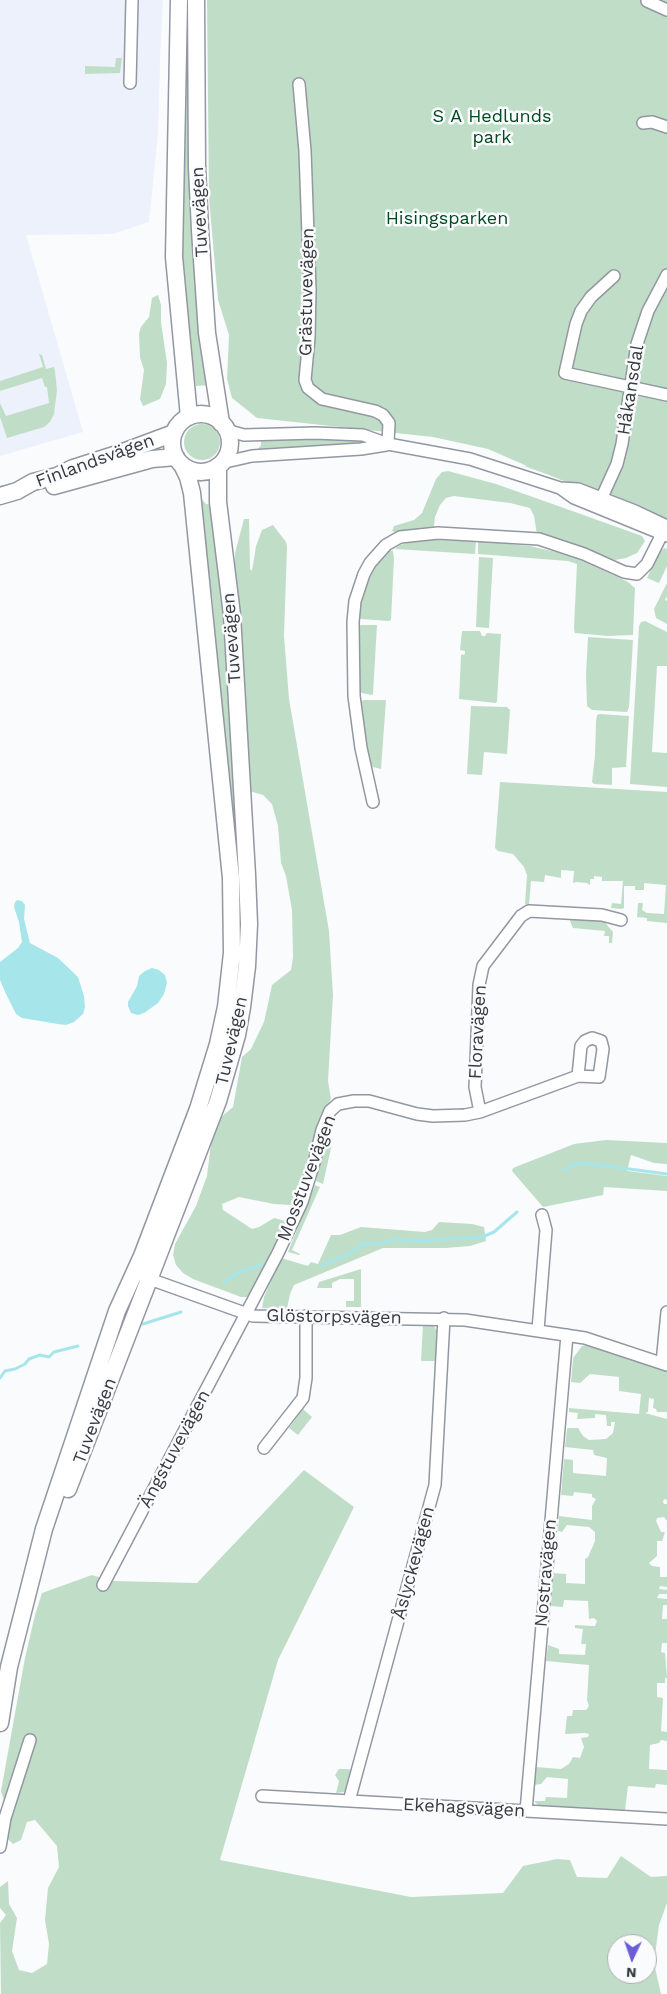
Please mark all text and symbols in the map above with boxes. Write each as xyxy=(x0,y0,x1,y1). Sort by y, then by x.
park label: S A Hedlunds park xyxy=(433,106,551,148)
street label: Tuvevägen xyxy=(187,166,213,258)
park label: Hisingsparken xyxy=(386,208,508,230)
street label: Grästuvevägen xyxy=(295,228,319,356)
street label: Håkansdal xyxy=(613,343,649,437)
street label: Finlandsvägen xyxy=(33,430,157,492)
street label: Tuvevägen xyxy=(218,592,246,684)
street label: Floravägen xyxy=(465,984,491,1080)
street label: Tuvevägen xyxy=(211,994,253,1088)
street label: Mosstuvevägen xyxy=(273,1112,341,1244)
street label: Glöstorpsvägen xyxy=(266,1305,402,1329)
street label: Tuvevägen xyxy=(69,1375,121,1467)
street label: Ängstuvevägen xyxy=(135,1386,215,1512)
street label: Åslyckevägen xyxy=(389,1504,439,1622)
street label: Nostravägen xyxy=(531,1518,561,1628)
street label: Ekehagsvägen xyxy=(402,1794,526,1822)
north arrow xyxy=(607,1934,657,1984)
text: N xyxy=(626,1965,637,1981)

